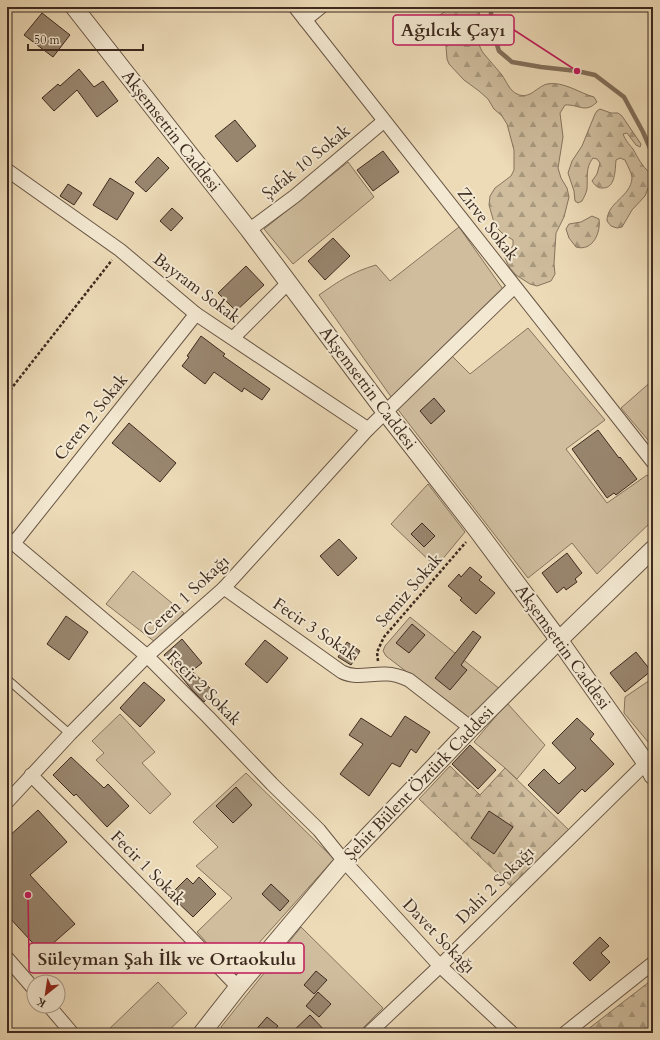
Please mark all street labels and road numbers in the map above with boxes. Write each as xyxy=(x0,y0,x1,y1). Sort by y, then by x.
street label: Akşemsettin Caddesi xyxy=(116,65,226,197)
street label: Şafak 10 Sokak xyxy=(257,119,356,205)
street label: Zirve Sokak xyxy=(452,183,524,266)
street label: Bayram Sokak xyxy=(149,248,246,329)
street label: Akşemsettin Caddesi xyxy=(314,322,422,454)
street label: Ceren 2 Sokak xyxy=(49,368,134,465)
street label: Semiz Sokak xyxy=(371,548,448,632)
street label: Ceren 1 Sokağı xyxy=(138,550,234,642)
street label: Akşemsettin Caddesi xyxy=(510,580,616,714)
street label: Fecir 3 Sokak xyxy=(268,592,362,666)
street label: Fecir 2 Sokak xyxy=(161,645,247,731)
street label: Şehit Bülent Öztürk Caddesi xyxy=(339,701,499,865)
street label: Fecir 1 Sokak xyxy=(105,825,191,911)
street label: Dahi 2 Sokağı xyxy=(451,841,539,929)
street label: Davet Sokağı xyxy=(397,894,481,979)

